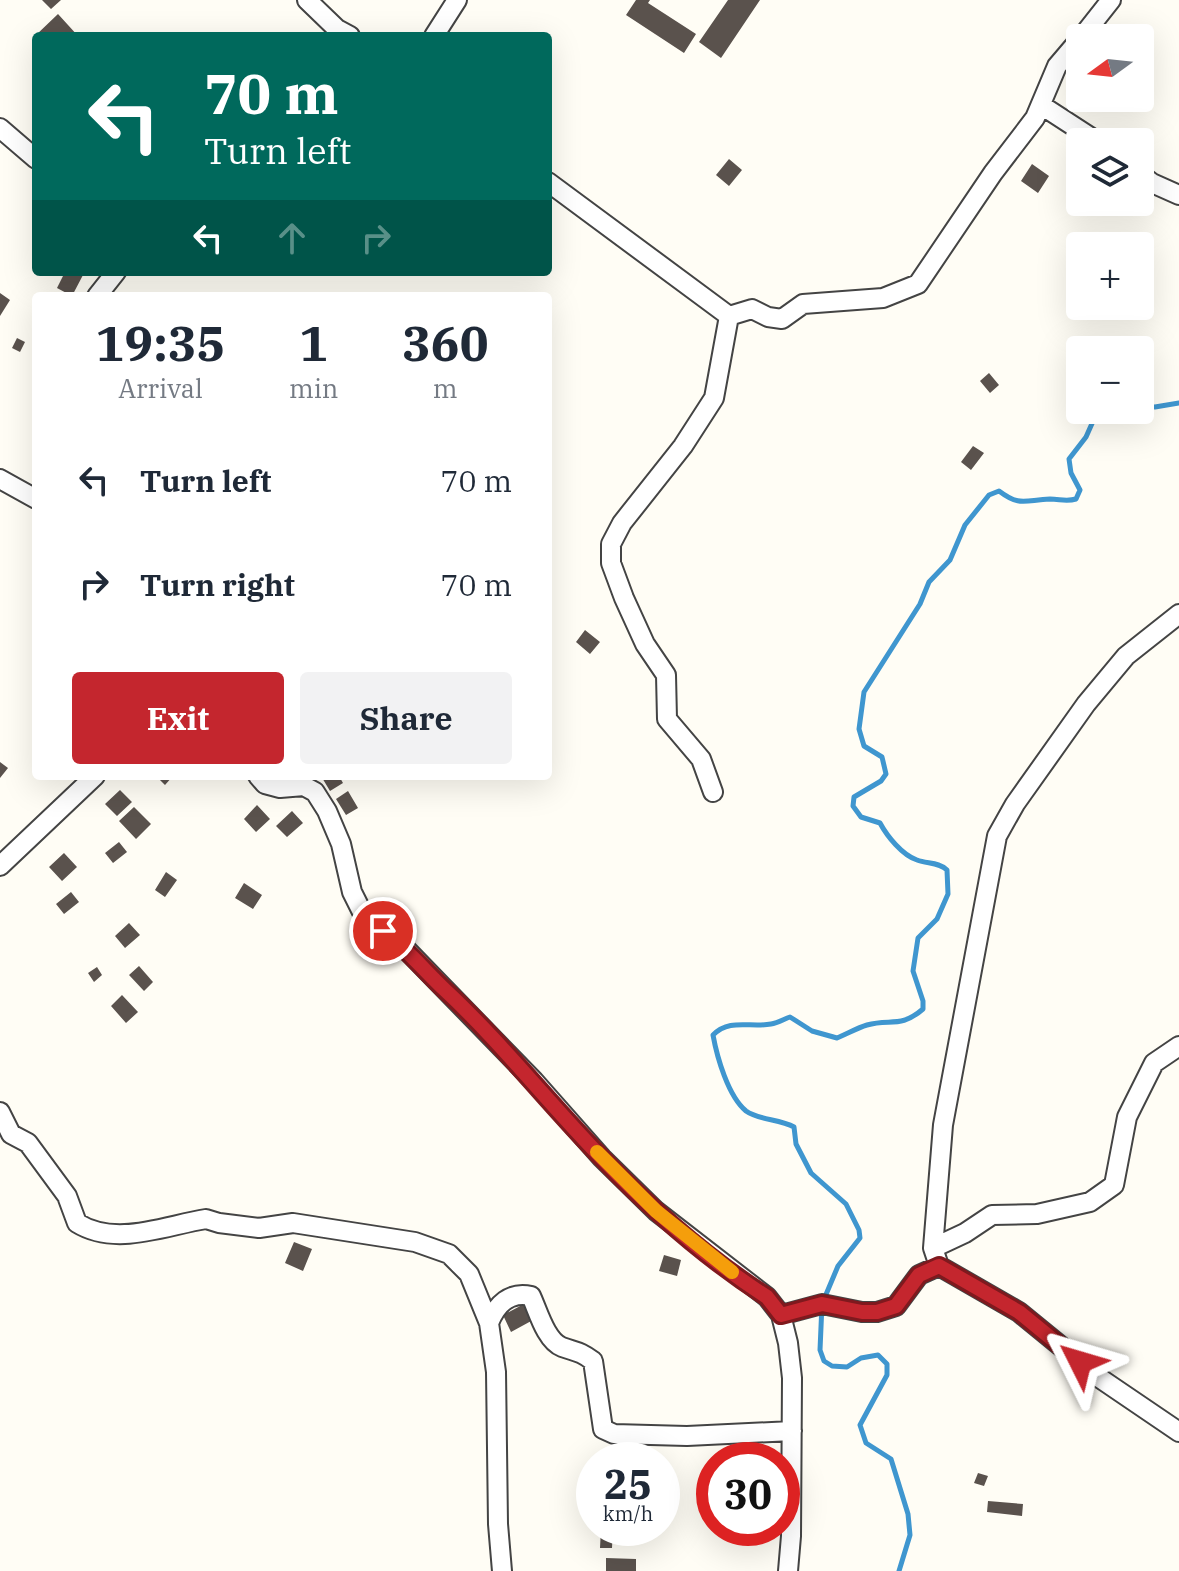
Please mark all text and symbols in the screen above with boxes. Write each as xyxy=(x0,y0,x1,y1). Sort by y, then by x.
north arrow xyxy=(1066,24,1154,112)
map controls xyxy=(1066,24,1154,424)
text: 70 m xyxy=(204,57,339,129)
icon: left xyxy=(72,64,176,168)
text: Turn left xyxy=(204,127,351,174)
button: layers xyxy=(1066,128,1154,216)
icon: left xyxy=(186,216,230,260)
icon: ahead xyxy=(270,216,314,260)
icon: right xyxy=(354,216,398,260)
button: + xyxy=(1066,232,1154,320)
text: 19:35 xyxy=(96,312,225,374)
text: 1 xyxy=(299,312,328,374)
text: 360 xyxy=(402,312,488,374)
button: − xyxy=(1066,336,1154,424)
text: Arrival xyxy=(118,371,203,405)
text: min xyxy=(289,371,338,405)
text: m xyxy=(433,371,458,405)
icon: left xyxy=(72,458,116,502)
text: Turn left xyxy=(140,461,272,500)
text: 70 m xyxy=(440,461,512,500)
icon: right xyxy=(72,562,116,606)
text: Turn right xyxy=(140,565,295,604)
text: 70 m xyxy=(440,565,512,604)
button: Exit xyxy=(72,672,284,764)
button: Share xyxy=(300,672,512,764)
pin xyxy=(349,897,417,965)
icon: arrive xyxy=(361,909,405,953)
position arrow xyxy=(1038,1320,1122,1404)
speed limit sign: 30 xyxy=(696,1442,800,1546)
text: 25 xyxy=(604,1458,652,1510)
text: km/h xyxy=(603,1500,653,1527)

